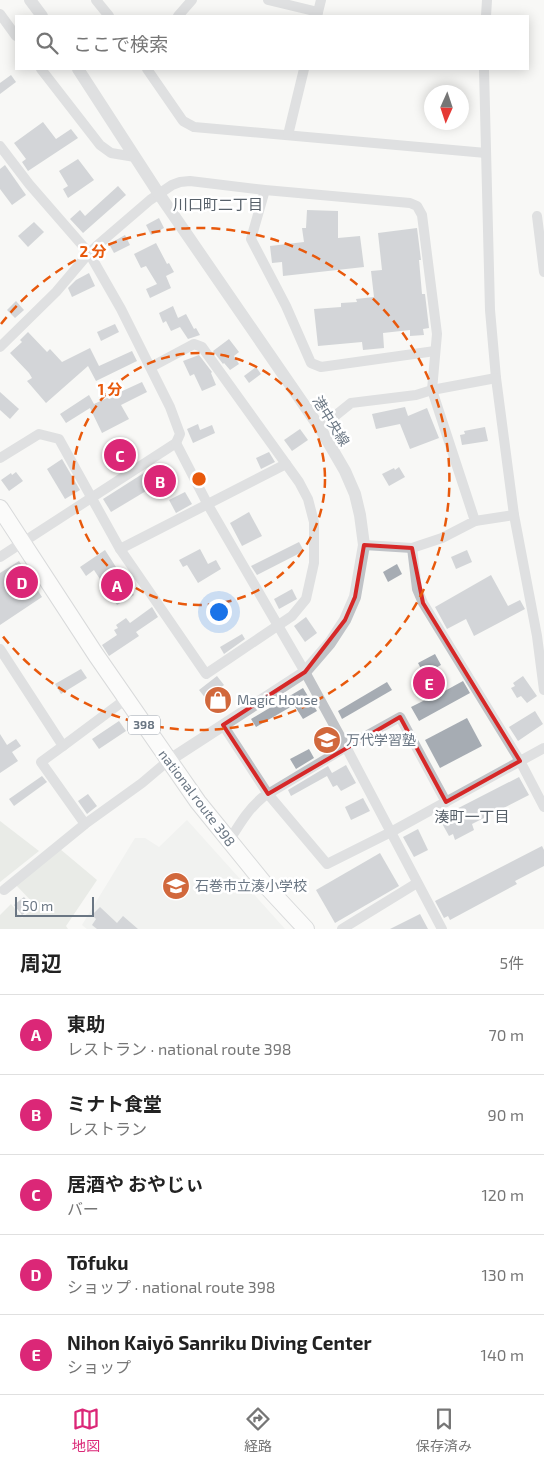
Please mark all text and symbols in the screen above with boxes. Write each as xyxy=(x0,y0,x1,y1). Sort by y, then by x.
search box xyxy=(15,15,529,70)
icon: search xyxy=(33,29,61,57)
text: ここで検索 xyxy=(73,32,168,55)
north arrow xyxy=(424,85,469,130)
district label: 川口町二丁目 xyxy=(173,195,263,213)
text: 2 分 xyxy=(80,242,106,260)
text: 1 分 xyxy=(98,380,122,398)
street label: 港中央線 xyxy=(309,392,353,449)
pin: C xyxy=(104,436,136,474)
pin: B xyxy=(144,462,176,500)
centre of rings xyxy=(190,470,208,488)
pin: D xyxy=(6,563,38,601)
pin: A xyxy=(101,566,133,604)
your location xyxy=(206,599,232,625)
pin: E xyxy=(413,664,445,702)
shop icon: Magic House xyxy=(203,685,233,715)
place label: Magic House xyxy=(237,691,318,708)
road number: 398 xyxy=(128,716,160,734)
school or university icon: 万代学習塾 xyxy=(312,725,342,755)
place label: 万代学習塾 xyxy=(346,731,416,748)
street label: national route 398 xyxy=(155,746,239,850)
district label: 湊町一丁目 xyxy=(434,807,510,825)
school or university icon: 石巻市立湊小学校 xyxy=(161,871,191,901)
place label: 石巻市立湊小学校 xyxy=(195,877,307,894)
scale bar xyxy=(15,894,94,917)
text: 50 m xyxy=(22,897,53,914)
text: 周辺 xyxy=(20,950,62,975)
text: 5件 xyxy=(499,953,524,972)
text: 東助 xyxy=(67,1012,105,1035)
text: A xyxy=(31,1025,41,1044)
text: 70 m xyxy=(489,1025,524,1044)
text: レストラン · national route 398 xyxy=(67,1039,292,1058)
text: ミナト食堂 xyxy=(67,1092,162,1115)
text: B xyxy=(31,1105,41,1124)
text: 90 m xyxy=(488,1105,524,1124)
text: レストラン xyxy=(67,1119,147,1138)
text: 居酒や おやじぃ xyxy=(67,1172,204,1195)
text: C xyxy=(31,1185,41,1204)
text: 120 m xyxy=(481,1185,524,1204)
text: バー xyxy=(67,1199,99,1218)
text: Tōfuku xyxy=(67,1251,129,1274)
text: D xyxy=(31,1265,41,1284)
text: 130 m xyxy=(482,1265,524,1284)
text: ショップ · national route 398 xyxy=(67,1277,276,1296)
text: Nihon Kaiyō Sanriku Diving Center xyxy=(67,1331,372,1354)
text: E xyxy=(31,1345,41,1364)
text: 140 m xyxy=(481,1345,524,1364)
text: ショップ xyxy=(67,1357,131,1376)
tab: 地図 xyxy=(72,1405,100,1455)
tab: 経路 xyxy=(244,1405,272,1455)
tab: 保存済み xyxy=(416,1405,472,1455)

